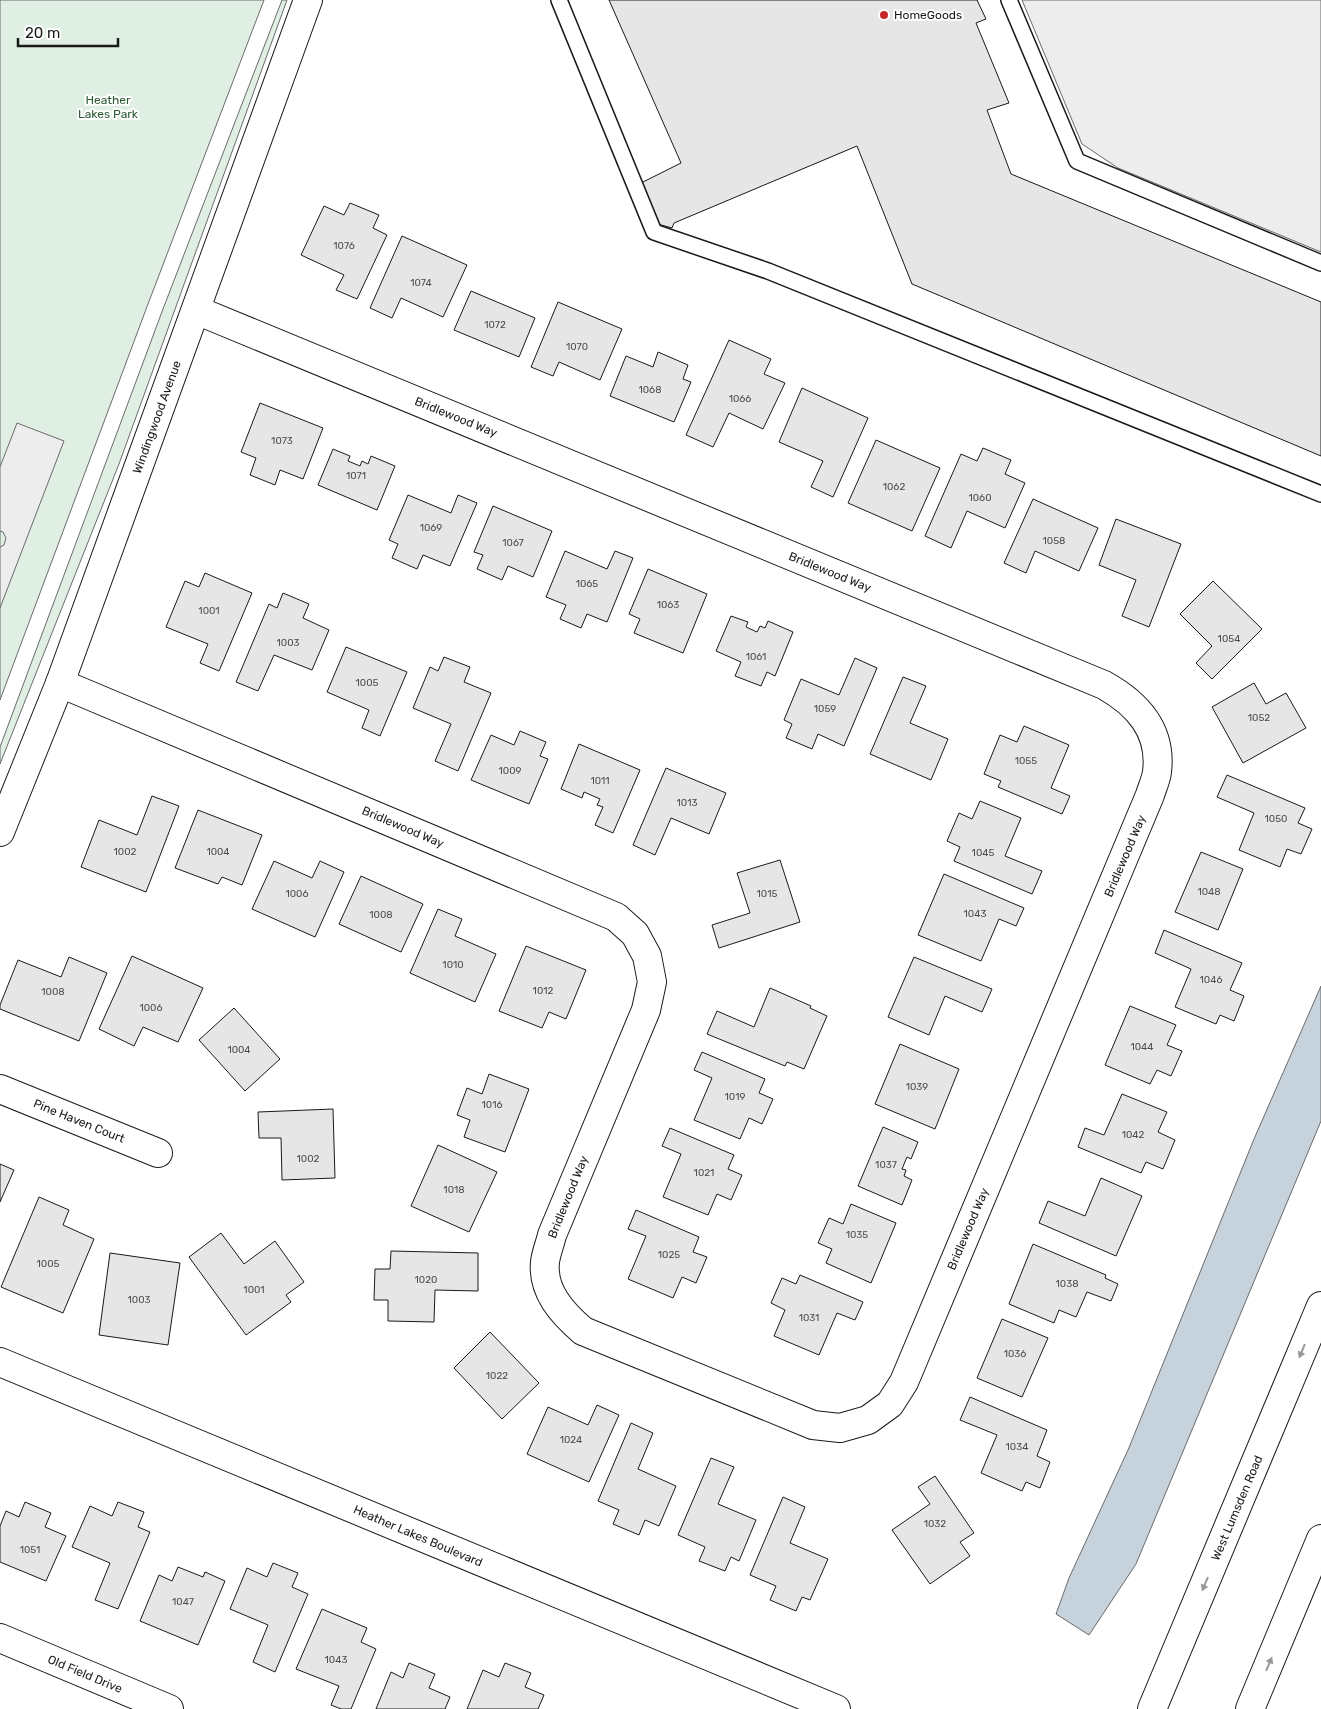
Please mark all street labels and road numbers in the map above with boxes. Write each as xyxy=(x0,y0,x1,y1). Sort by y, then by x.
street label: Windingwood Avenue xyxy=(130,358,184,475)
street label: Bridlewood Way xyxy=(413,394,500,440)
street label: Bridlewood Way xyxy=(787,549,874,595)
street label: Bridlewood Way xyxy=(360,803,446,851)
street label: Bridlewood Way xyxy=(1101,813,1149,899)
street label: Pine Haven Court xyxy=(31,1096,127,1146)
street label: Bridlewood Way xyxy=(545,1153,591,1240)
street label: Bridlewood Way xyxy=(944,1186,992,1272)
street label: West Lumsden Road xyxy=(1208,1453,1266,1563)
street label: Heather Lakes Boulevard xyxy=(351,1502,485,1570)
street label: Old Field Drive xyxy=(46,1652,125,1696)

